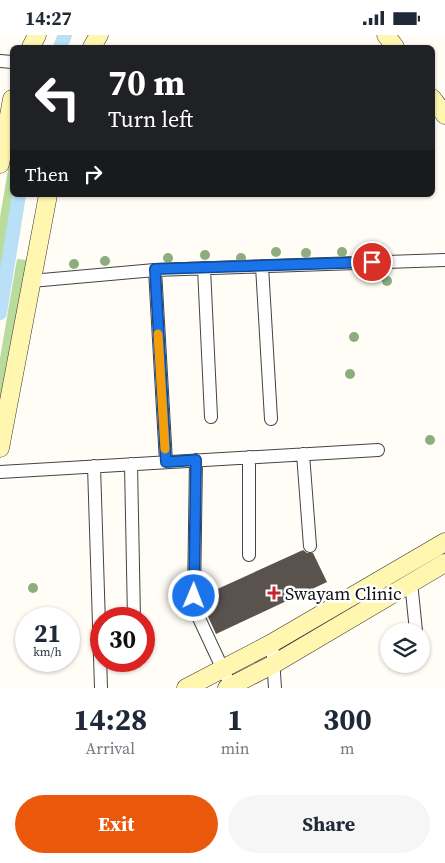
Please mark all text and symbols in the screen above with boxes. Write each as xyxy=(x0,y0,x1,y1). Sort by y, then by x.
text: 14:27 xyxy=(25,5,72,31)
text: 70 m xyxy=(108,59,185,107)
icon: left xyxy=(25,65,90,130)
text: Turn left xyxy=(108,104,193,134)
icon: right xyxy=(79,160,107,188)
text: Then xyxy=(25,161,69,187)
pin xyxy=(351,241,393,283)
icon: arrive xyxy=(358,248,386,276)
position arrow xyxy=(167,569,219,621)
place label: Swayam Clinic xyxy=(285,581,402,606)
marker: Swayam Clinic xyxy=(267,586,281,600)
speed limit sign: 30 xyxy=(90,607,155,672)
text: 21 xyxy=(34,616,61,650)
map controls xyxy=(380,623,430,673)
button: layers xyxy=(380,623,430,673)
text: km/h xyxy=(33,644,62,660)
text: 14:28 xyxy=(73,699,147,740)
text: 1 xyxy=(227,699,243,740)
text: 300 xyxy=(323,699,372,740)
text: Arrival xyxy=(86,737,135,759)
text: min xyxy=(221,737,250,759)
text: m xyxy=(340,737,354,759)
button: Exit xyxy=(15,795,218,853)
button: Share xyxy=(228,795,430,853)

